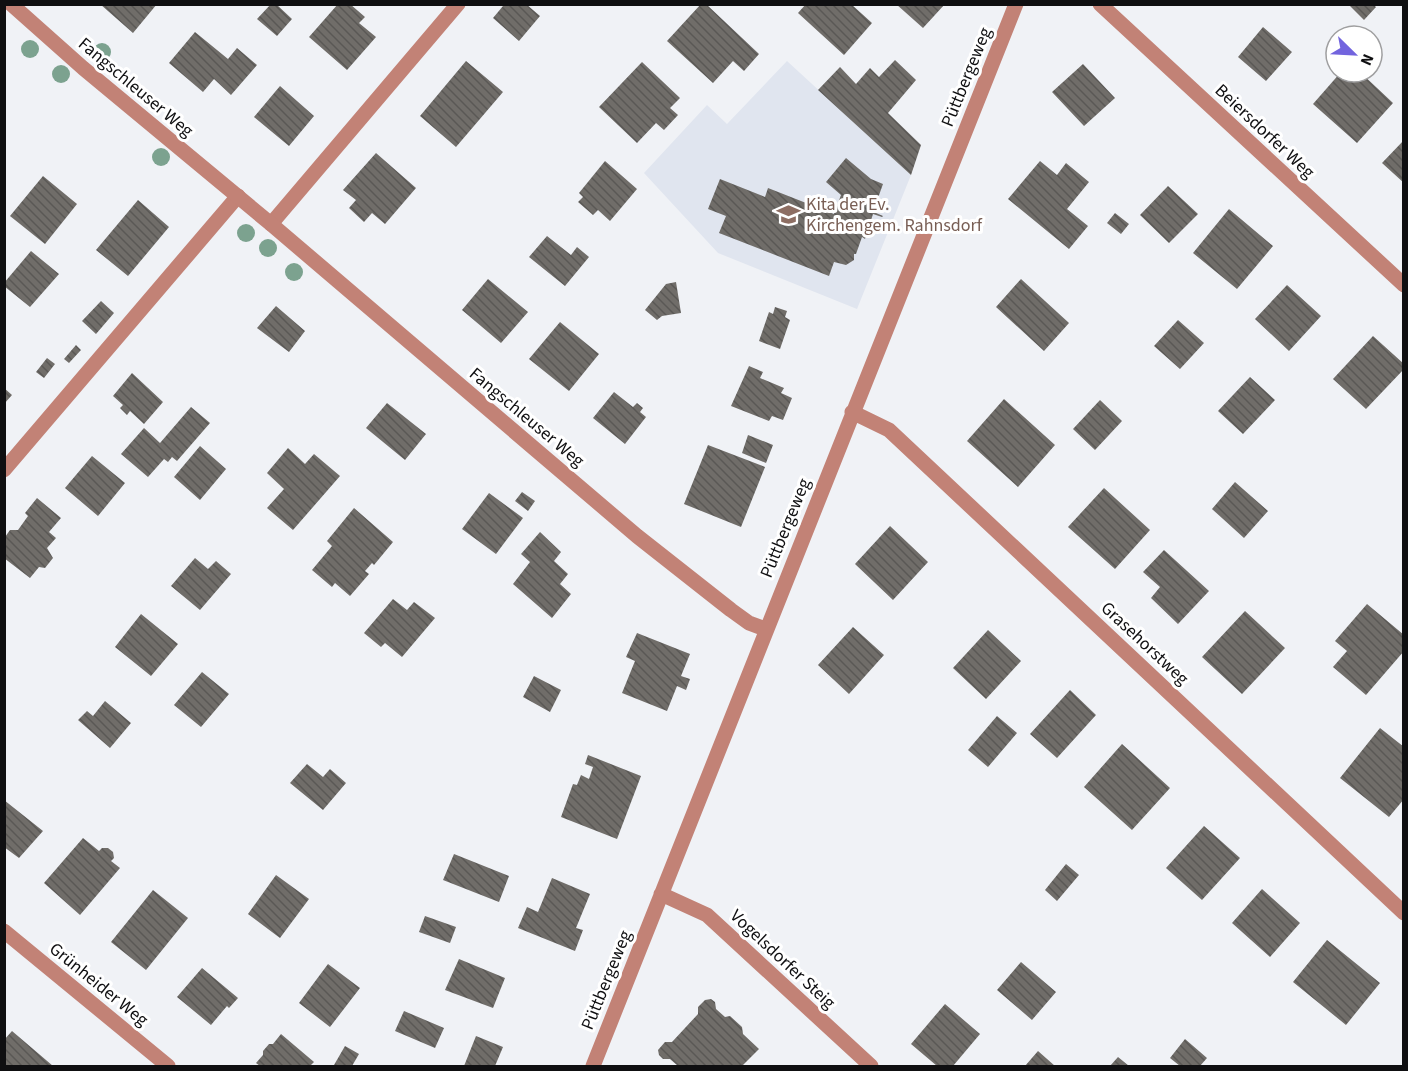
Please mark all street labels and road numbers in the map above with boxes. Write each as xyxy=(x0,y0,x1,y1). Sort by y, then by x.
street label: Püttbergeweg xyxy=(935,24,998,131)
street label: Fangschleuser Weg xyxy=(73,32,199,143)
street label: Beiersdorfer Weg xyxy=(1209,78,1320,184)
street label: Fangschleuser Weg xyxy=(464,362,590,473)
street label: Püttbergeweg xyxy=(754,475,817,582)
street label: Grasehorstweg xyxy=(1095,596,1194,691)
street label: Vogelsdorfer Steig xyxy=(724,904,841,1015)
street label: Püttbergeweg xyxy=(575,927,638,1034)
street label: Grünheider Weg xyxy=(44,937,154,1032)

